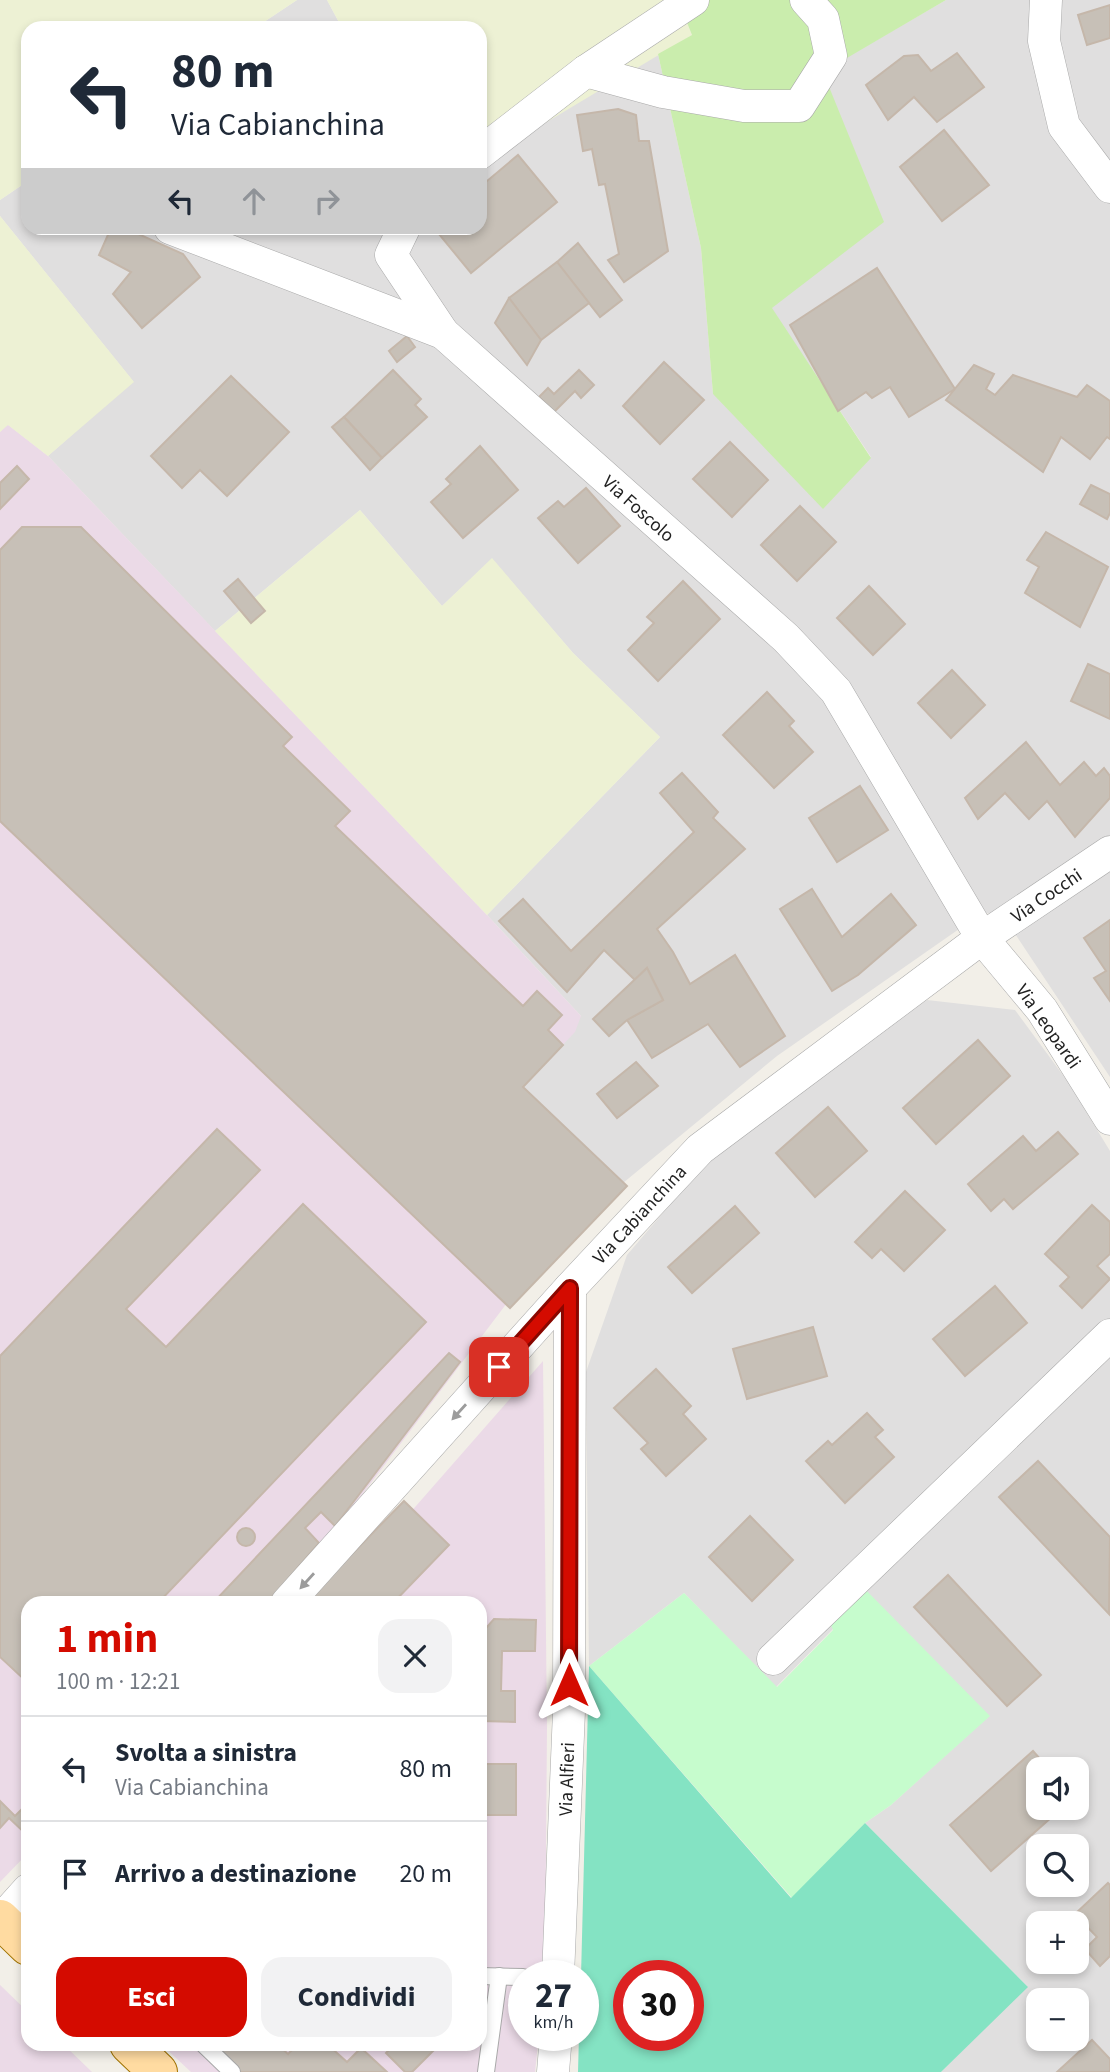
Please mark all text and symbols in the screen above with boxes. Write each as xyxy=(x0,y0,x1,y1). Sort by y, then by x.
text: 80 m xyxy=(171,37,275,107)
icon: left xyxy=(56,49,147,140)
text: Via Cabianchina xyxy=(171,102,385,148)
icon: left xyxy=(162,182,200,220)
icon: ahead xyxy=(235,182,273,220)
icon: right xyxy=(308,182,346,220)
street label: Via Foscolo xyxy=(596,469,680,549)
street label: Via Cocchi xyxy=(1006,862,1088,930)
street label: Via Leopardi xyxy=(1009,979,1087,1075)
street label: Via Cabianchina xyxy=(587,1159,693,1271)
pin xyxy=(469,1337,529,1397)
icon: arrive xyxy=(480,1348,518,1386)
one-way arrow xyxy=(451,1403,467,1421)
one-way arrow xyxy=(299,1572,315,1589)
text: 1 min xyxy=(56,1609,158,1669)
button: close xyxy=(378,1619,452,1693)
position arrow xyxy=(532,1648,606,1722)
text: 100 m · 12:21 xyxy=(56,1665,180,1698)
text: Svolta a sinistra xyxy=(115,1734,297,1771)
street label: Via Alfieri xyxy=(553,1742,582,1816)
icon: left xyxy=(56,1750,94,1788)
text: 80 m xyxy=(399,1750,452,1787)
map controls xyxy=(1026,1757,1089,2051)
button: sound xyxy=(1026,1757,1089,1820)
text: Via Cabianchina xyxy=(115,1771,269,1804)
button: search xyxy=(1026,1834,1089,1897)
icon: arrive xyxy=(56,1855,94,1893)
text: Arrivo a destinazione xyxy=(115,1855,357,1892)
text: 20 m xyxy=(399,1855,452,1892)
button: + xyxy=(1026,1911,1089,1974)
button: Esci xyxy=(56,1957,247,2037)
button: Condividi xyxy=(261,1957,452,2037)
speed limit sign: 30 xyxy=(613,1960,704,2051)
text: 27 xyxy=(535,1971,572,2021)
button: − xyxy=(1026,1988,1089,2051)
text: km/h xyxy=(534,2010,573,2035)

